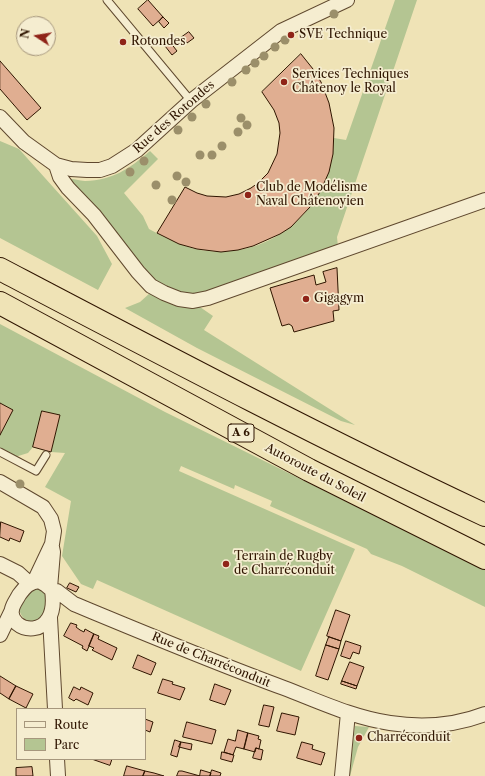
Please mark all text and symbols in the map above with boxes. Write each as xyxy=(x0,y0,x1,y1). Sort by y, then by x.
north arrow xyxy=(16,16,56,56)
text: N xyxy=(17,28,33,40)
place label: SVE Technique xyxy=(299,28,387,42)
marker: SVE Technique xyxy=(286,30,296,40)
place label: Rotondes xyxy=(131,35,185,49)
marker: Rotondes xyxy=(118,37,128,47)
place label: Services Techniques Châtenoy le Royal xyxy=(292,68,409,96)
marker: Services Techniques Châtenoy le Royal xyxy=(279,77,289,87)
street label: Rue des Rotondes xyxy=(130,78,218,156)
place label: Club de Modélisme Naval Châtenoyien xyxy=(256,181,367,209)
marker: Club de Modélisme Naval Châtenoyien xyxy=(243,190,253,200)
place label: Gigagym xyxy=(314,292,364,306)
marker: Gigagym xyxy=(301,294,311,304)
road number: A 6 xyxy=(228,424,254,442)
street label: Autoroute du Soleil xyxy=(262,440,368,506)
place label: Terrain de Rugby de Charréconduit xyxy=(234,550,335,578)
marker: Terrain de Rugby de Charréconduit xyxy=(221,559,231,569)
street label: Rue de Charréconduit xyxy=(150,630,272,690)
legend xyxy=(16,708,146,760)
text: Route xyxy=(54,717,88,732)
place label: Charréconduit xyxy=(367,731,451,745)
marker: Charréconduit xyxy=(354,733,364,743)
text: Parc xyxy=(54,737,79,752)

